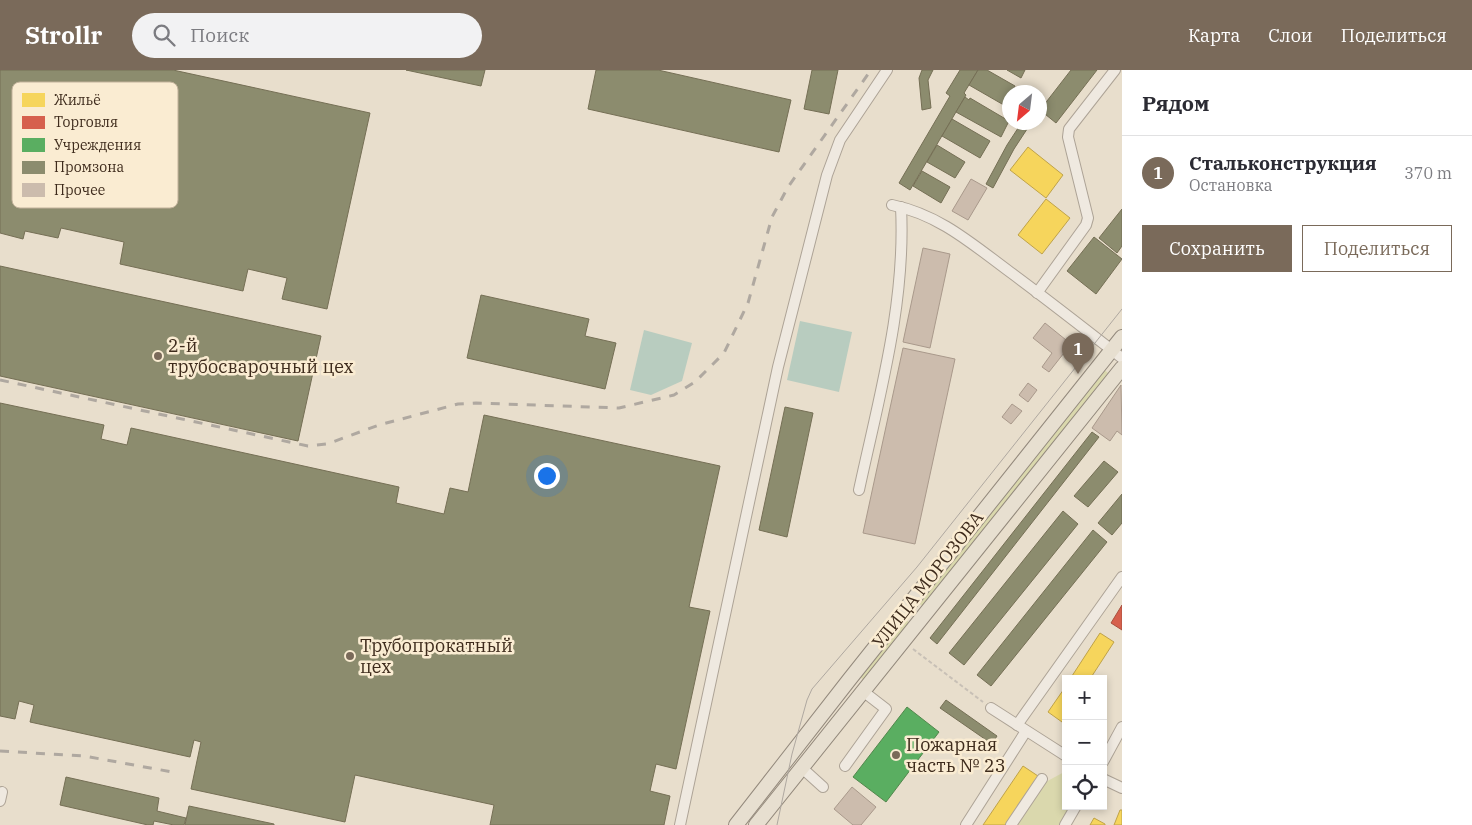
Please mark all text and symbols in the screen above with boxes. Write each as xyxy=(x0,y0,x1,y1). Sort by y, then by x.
search box xyxy=(132,13,482,58)
text: Strollr xyxy=(25,19,102,51)
icon: search xyxy=(150,21,178,49)
text: Поиск xyxy=(190,23,249,47)
text: Карта xyxy=(1188,24,1240,47)
text: Слои xyxy=(1268,24,1313,47)
text: Поделиться xyxy=(1341,24,1447,47)
legend xyxy=(12,82,178,208)
north arrow xyxy=(1002,85,1047,130)
text: Рядом xyxy=(1142,89,1210,117)
text: Жильё xyxy=(54,91,101,109)
text: Торговля xyxy=(54,113,118,131)
text: Учреждения xyxy=(54,136,141,154)
text: Стальконструкция xyxy=(1189,151,1377,175)
text: Промзона xyxy=(54,158,124,176)
text: 1 xyxy=(1153,163,1163,183)
text: 370 m xyxy=(1404,163,1452,183)
text: Остановка xyxy=(1189,175,1272,195)
text: Прочее xyxy=(54,181,105,199)
button: Сохранить xyxy=(1142,225,1292,272)
button: Поделиться xyxy=(1302,225,1452,272)
pin: 1 xyxy=(1062,333,1094,374)
place label: 2-й трубосварочный цех xyxy=(168,334,354,378)
marker: 2-й трубосварочный цех xyxy=(152,350,164,362)
your location xyxy=(534,463,560,489)
street label: УЛИЦА МОРОЗОВА xyxy=(867,506,989,653)
place label: Трубопрокатный цех xyxy=(360,634,513,678)
marker: Трубопрокатный цех xyxy=(344,650,356,662)
map controls xyxy=(1062,675,1107,810)
button: + xyxy=(1062,675,1107,720)
button: − xyxy=(1062,720,1107,765)
place label: Пожарная часть № 23 xyxy=(906,733,1006,777)
marker: Пожарная часть № 23 xyxy=(890,749,902,761)
button: locate xyxy=(1062,765,1107,810)

